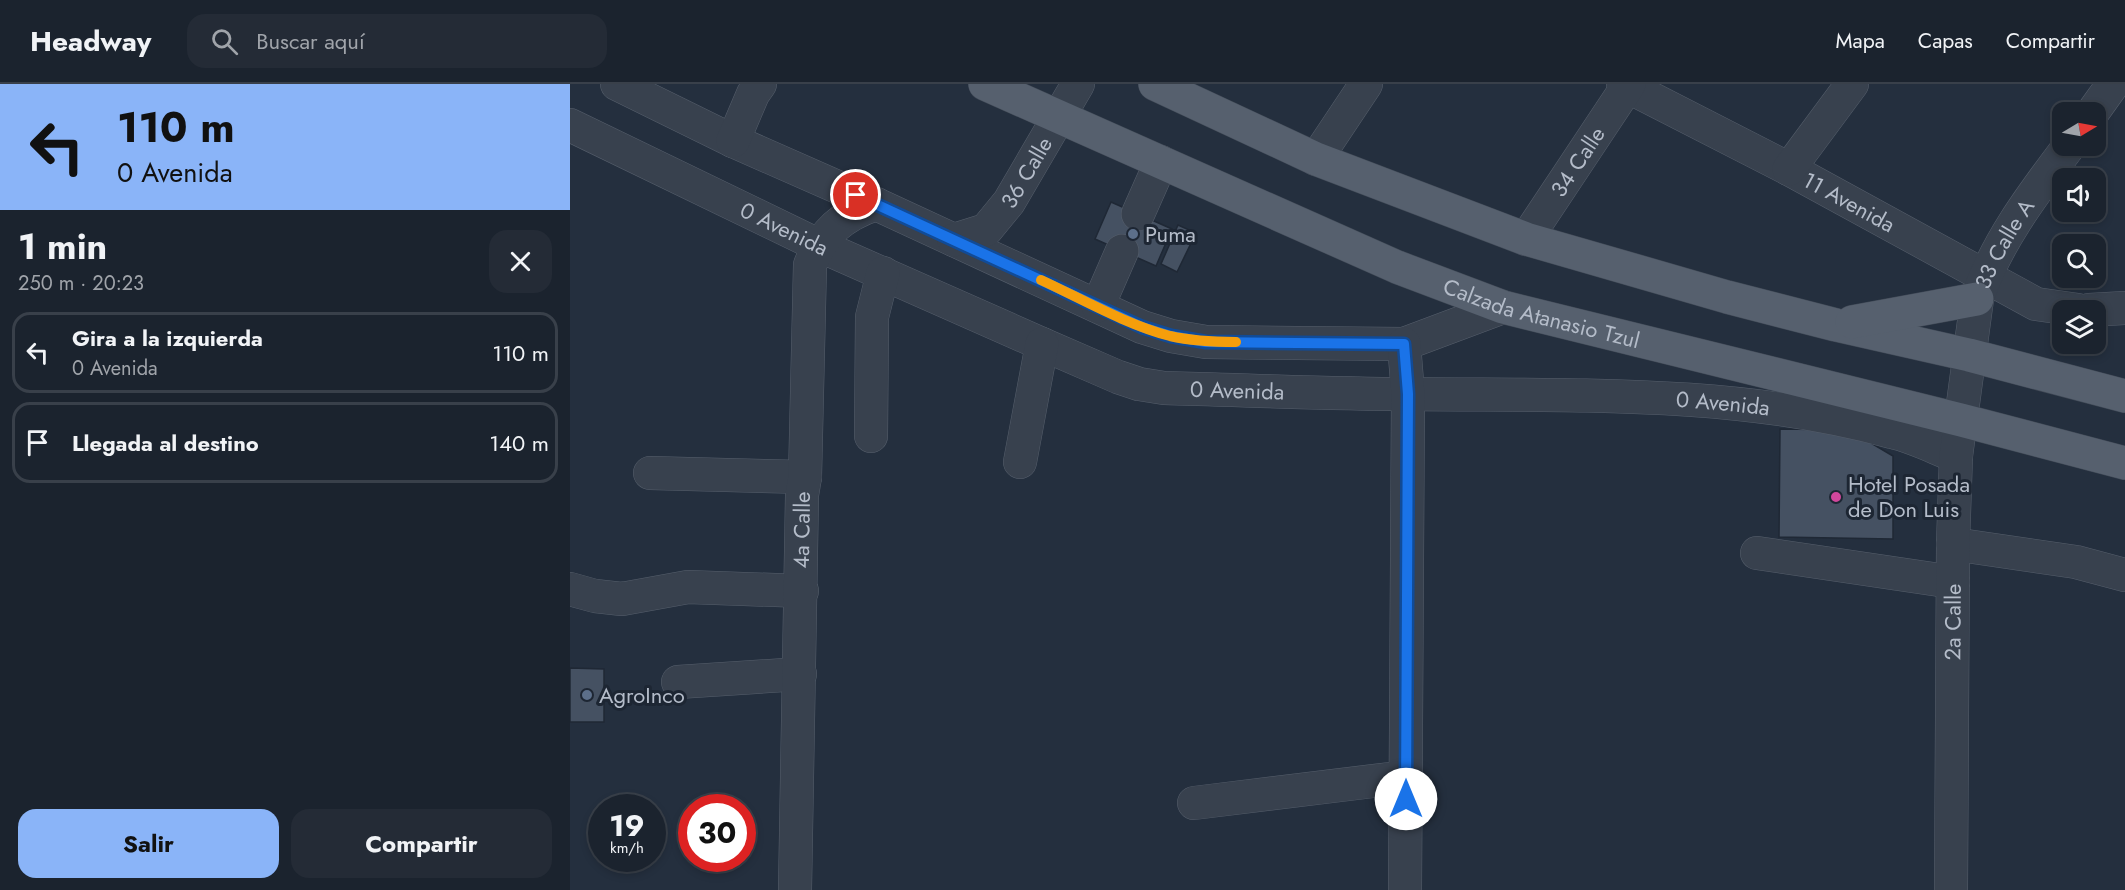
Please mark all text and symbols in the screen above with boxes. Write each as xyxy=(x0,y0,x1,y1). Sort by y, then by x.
search box xyxy=(187,14,607,68)
text: Headway xyxy=(30,21,151,62)
icon: search xyxy=(208,25,241,58)
text: Buscar aquí xyxy=(256,25,365,57)
text: Mapa xyxy=(1836,26,1885,56)
text: Capas xyxy=(1918,26,1973,56)
text: Compartir xyxy=(2006,26,2095,56)
text: 110 m xyxy=(117,97,235,158)
north arrow xyxy=(2052,102,2106,156)
map controls xyxy=(2052,102,2106,354)
icon: left xyxy=(18,108,96,186)
street label: 34 Calle xyxy=(1542,120,1613,203)
street label: 36 Calle xyxy=(993,131,1060,214)
text: 0 Avenida xyxy=(117,153,233,192)
street label: 11 Avenida xyxy=(1797,164,1901,240)
button: sound xyxy=(2052,168,2106,222)
pin xyxy=(830,169,881,220)
icon: arrive xyxy=(839,178,872,211)
street label: 33 Calle A xyxy=(1966,192,2042,294)
street label: 0 Avenida xyxy=(735,194,833,264)
place label: Puma xyxy=(1145,218,1196,250)
text: 1 min xyxy=(18,220,107,272)
marker: Puma xyxy=(1126,227,1140,241)
button: close xyxy=(489,230,552,293)
button: search xyxy=(2052,234,2106,288)
text: 250 m · 20:23 xyxy=(18,269,144,298)
street label: Calzada Atanasio Tzul xyxy=(1439,270,1643,356)
button: layers xyxy=(2052,300,2106,354)
text: Gira a la izquierda xyxy=(72,322,263,354)
icon: left xyxy=(21,336,54,369)
text: 110 m xyxy=(492,337,549,369)
text: 0 Avenida xyxy=(72,354,158,383)
street label: 0 Avenida xyxy=(1190,373,1285,408)
street label: 0 Avenida xyxy=(1675,383,1772,424)
icon: arrive xyxy=(21,426,54,459)
text: Llegada al destino xyxy=(72,427,259,459)
text: 140 m xyxy=(489,427,549,459)
place label: Hotel Posada de Don Luis xyxy=(1848,468,1970,525)
marker: Hotel Posada de Don Luis xyxy=(1829,490,1843,504)
street label: 4a Calle xyxy=(785,491,818,569)
street label: 2a Calle xyxy=(1936,583,1969,661)
place label: AgroInco xyxy=(599,679,685,711)
marker: AgroInco xyxy=(580,688,594,702)
position arrow xyxy=(1374,767,1438,831)
speed limit sign: 30 xyxy=(678,794,756,872)
text: 19 xyxy=(609,804,645,847)
button: Salir xyxy=(18,809,279,878)
button: Compartir xyxy=(291,809,552,878)
text: km/h xyxy=(610,837,644,859)

